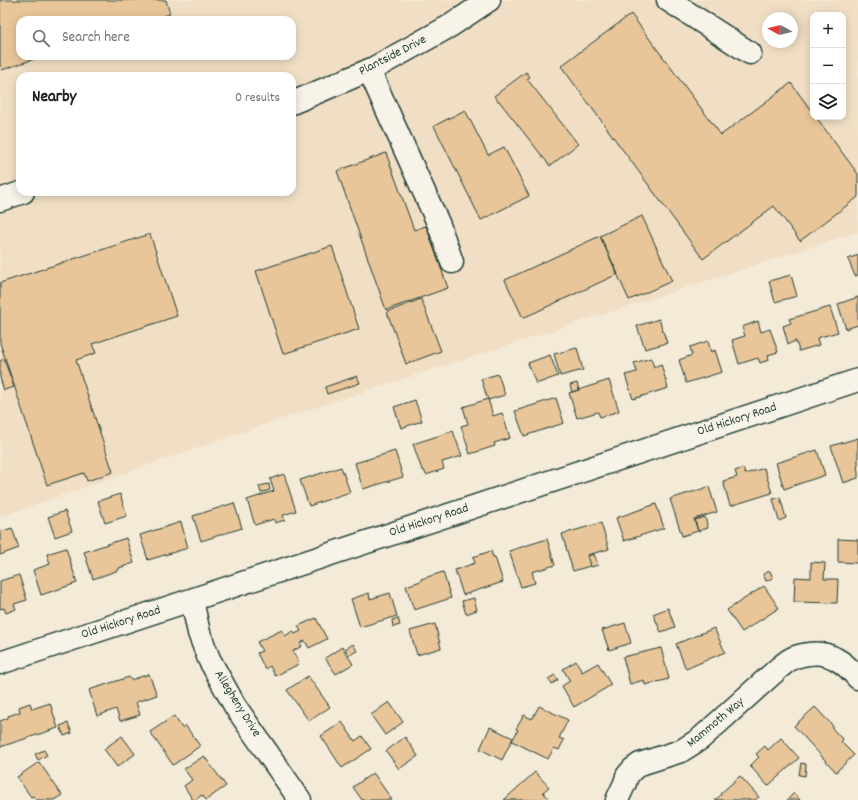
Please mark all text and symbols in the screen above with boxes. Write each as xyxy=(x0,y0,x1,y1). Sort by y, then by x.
north arrow xyxy=(762,12,798,48)
map controls xyxy=(810,12,846,120)
button: + xyxy=(810,12,846,48)
search box xyxy=(16,16,296,60)
icon: search xyxy=(30,27,52,49)
text: Search here xyxy=(62,27,130,49)
street label: Plantside Drive xyxy=(356,31,430,81)
button: − xyxy=(810,48,846,84)
button: layers xyxy=(810,84,846,120)
text: Nearby xyxy=(32,86,76,110)
text: 0 results xyxy=(235,89,280,108)
street label: Old Hickory Road xyxy=(695,398,779,442)
street label: Old Hickory Road xyxy=(387,499,471,543)
street label: Old Hickory Road xyxy=(79,601,163,645)
street label: Allegheny Drive xyxy=(209,667,265,741)
street label: Mammoth Way xyxy=(683,693,749,753)

